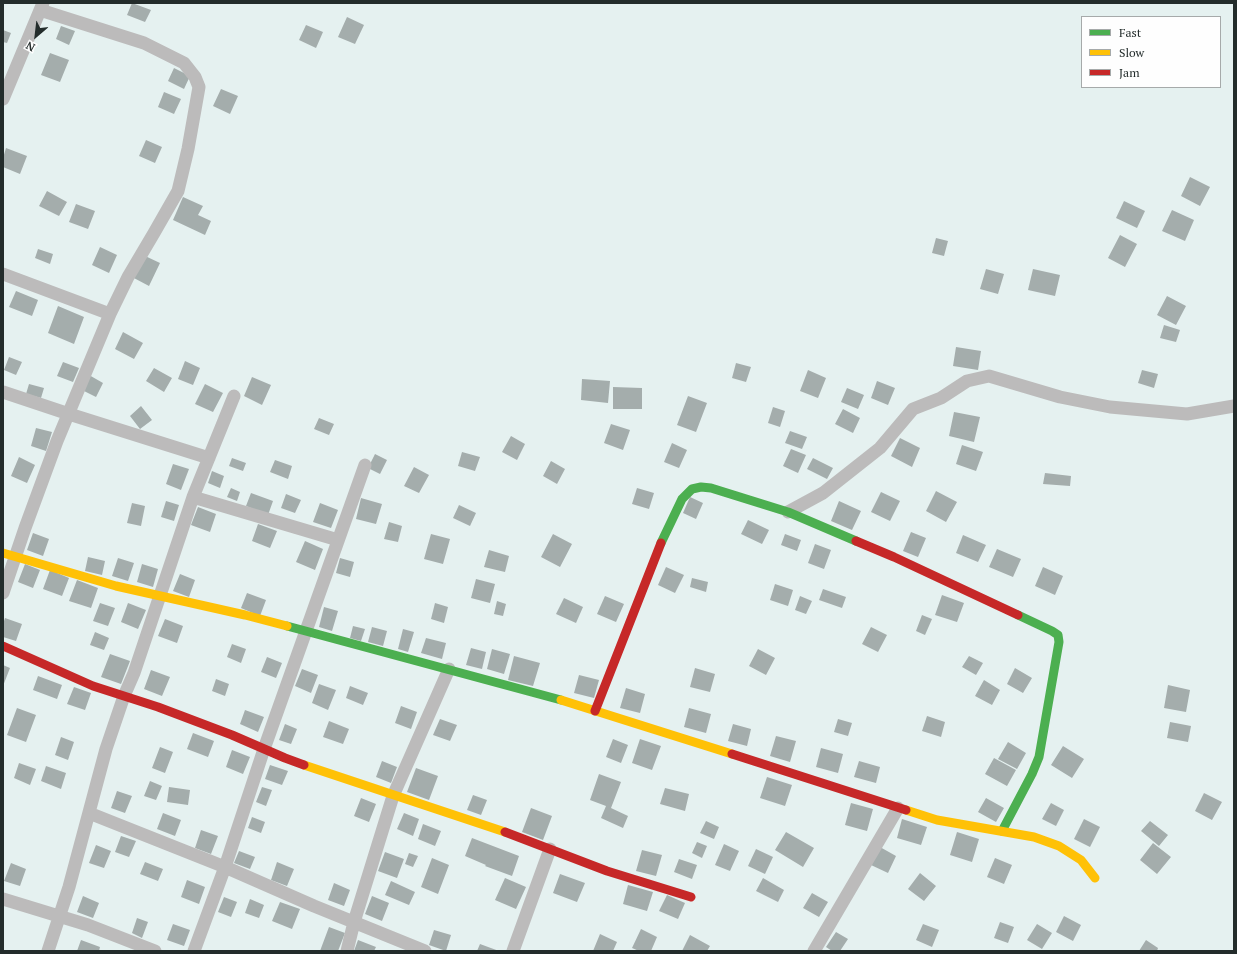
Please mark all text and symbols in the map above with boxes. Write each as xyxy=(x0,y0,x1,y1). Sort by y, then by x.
north arrow xyxy=(16,16,56,56)
legend xyxy=(1081,16,1221,88)
text: Fast xyxy=(1119,25,1141,40)
text: N xyxy=(23,38,37,55)
text: Slow xyxy=(1119,45,1144,60)
text: Jam xyxy=(1119,65,1140,80)

